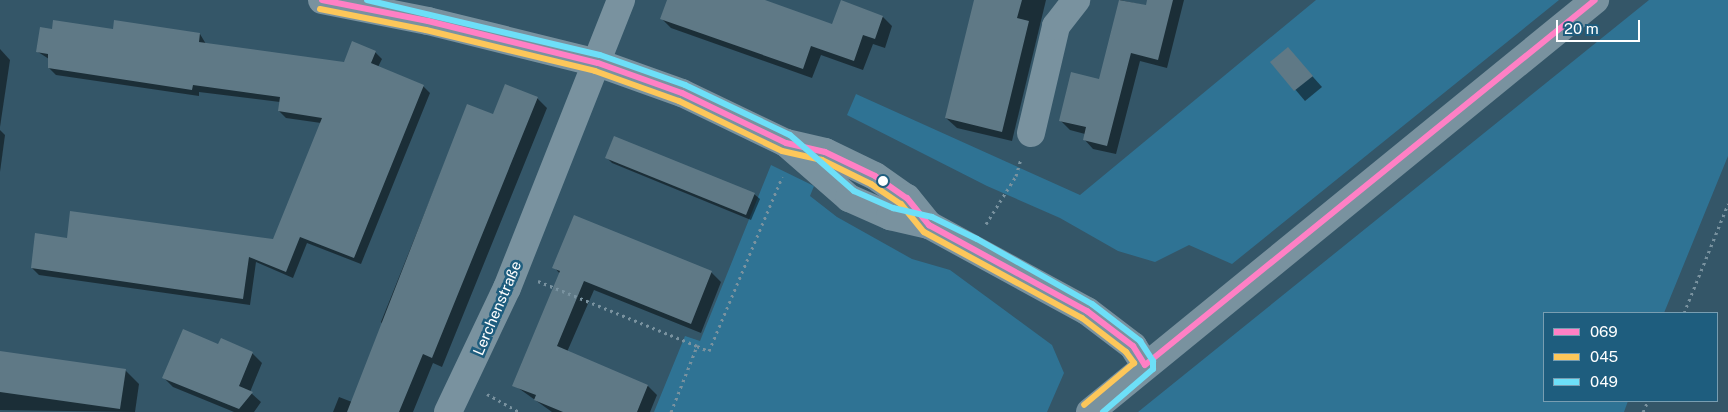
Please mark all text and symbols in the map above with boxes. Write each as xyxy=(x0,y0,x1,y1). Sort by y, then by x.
scale bar xyxy=(1558,10,1642,42)
text: 20 m xyxy=(1564,20,1599,37)
unlabelled marker xyxy=(878,176,888,186)
street label: Lerchenstraße xyxy=(469,258,525,358)
legend xyxy=(1543,312,1718,402)
text: 069 xyxy=(1590,323,1618,340)
text: 045 xyxy=(1590,348,1618,365)
text: 049 xyxy=(1590,373,1618,390)

